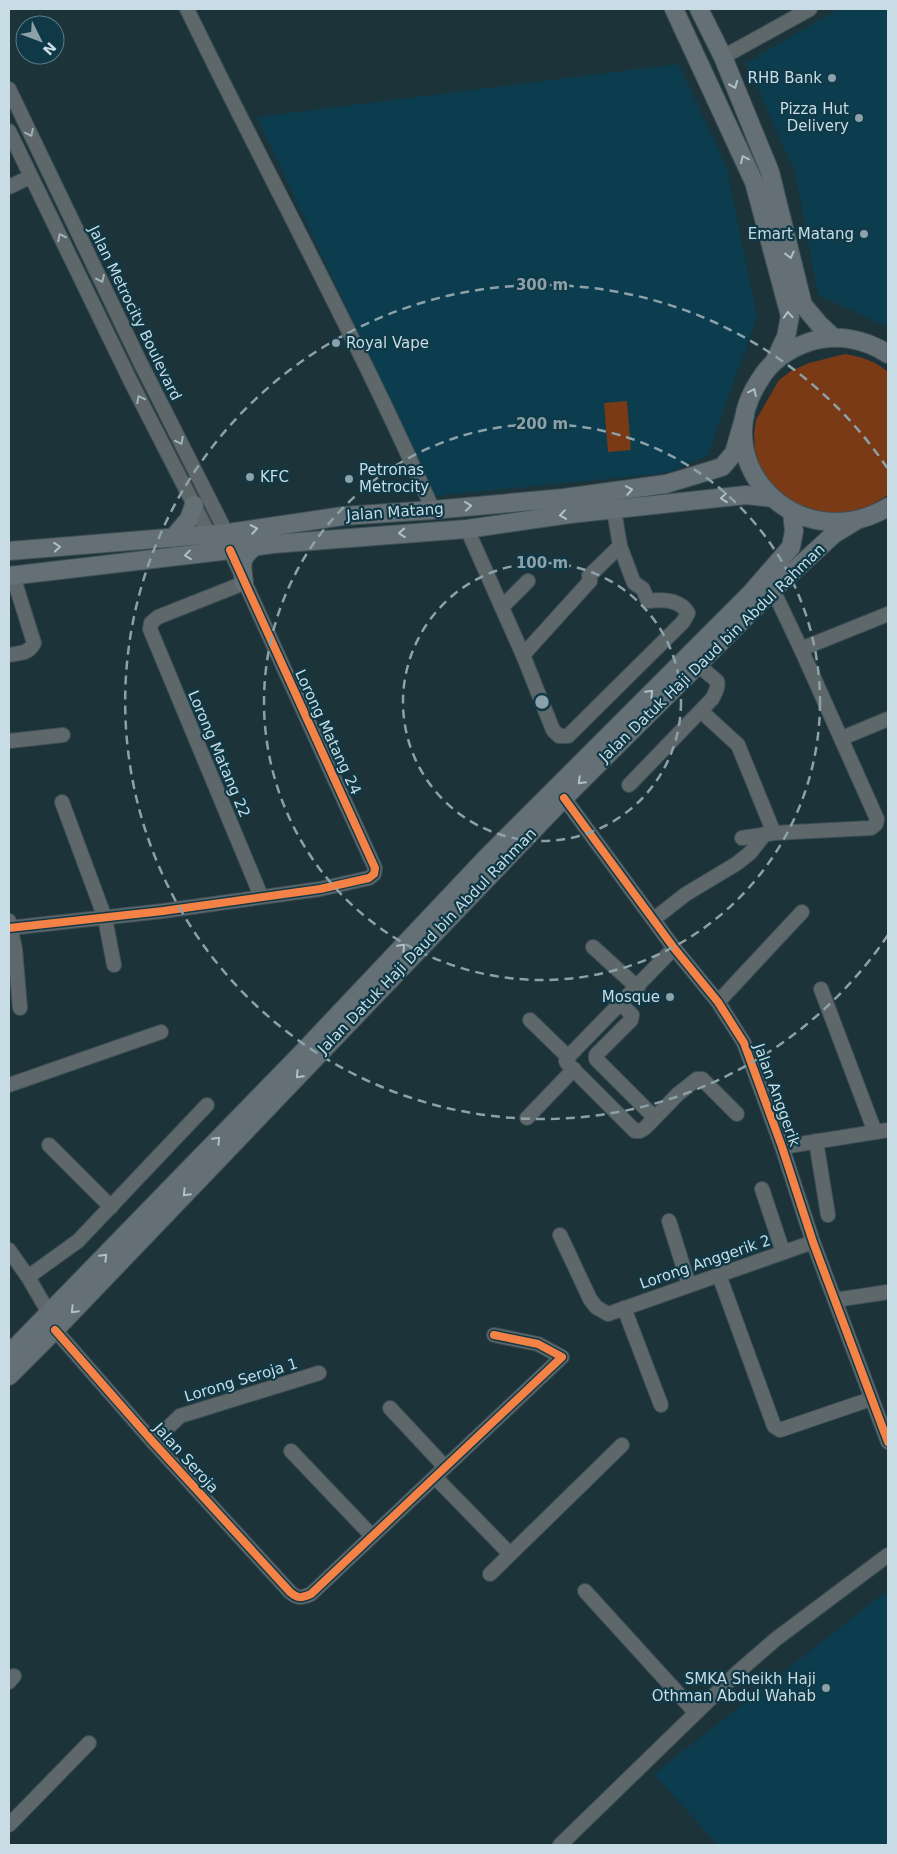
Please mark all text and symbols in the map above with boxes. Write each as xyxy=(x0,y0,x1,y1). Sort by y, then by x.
north arrow xyxy=(15,15,65,65)
text: N xyxy=(40,39,60,58)
place label: RHB Bank xyxy=(748,69,822,87)
marker: RHB Bank xyxy=(826,72,838,84)
one-way arrow xyxy=(728,80,738,89)
place label: Pizza Hut Delivery xyxy=(780,100,849,135)
marker: Pizza Hut Delivery xyxy=(853,112,865,124)
one-way arrow xyxy=(23,128,34,137)
one-way arrow xyxy=(739,155,750,164)
street label: Jalan Metrocity Boulevard xyxy=(84,222,185,403)
place label: Emart Matang xyxy=(748,225,854,243)
marker: Emart Matang xyxy=(858,228,870,240)
one-way arrow xyxy=(57,233,67,242)
one-way arrow xyxy=(784,251,795,260)
one-way arrow xyxy=(95,274,105,283)
text: 300 m xyxy=(516,276,568,294)
one-way arrow xyxy=(782,310,793,318)
place label: Royal Vape xyxy=(346,334,429,352)
marker: Royal Vape xyxy=(330,337,342,349)
one-way arrow xyxy=(746,388,757,397)
one-way arrow xyxy=(136,395,146,404)
text: 200 m xyxy=(516,415,568,433)
one-way arrow xyxy=(174,436,184,445)
place label: Petronas Metrocity xyxy=(359,461,429,496)
place label: KFC xyxy=(260,468,289,486)
marker: KFC xyxy=(244,471,256,483)
marker: Petronas Metrocity xyxy=(343,473,355,485)
one-way arrow xyxy=(625,485,633,495)
one-way arrow xyxy=(720,492,728,503)
street label: Jalan Matang xyxy=(345,500,444,524)
one-way arrow xyxy=(464,501,472,512)
one-way arrow xyxy=(559,509,567,520)
one-way arrow xyxy=(250,525,258,535)
one-way arrow xyxy=(397,528,405,539)
street label: Jalan Datuk Haji Daud bin Abdul Rahman xyxy=(595,540,829,767)
one-way arrow xyxy=(54,542,62,553)
one-way arrow xyxy=(184,549,192,560)
text: 100 m xyxy=(516,554,568,572)
street label: Lorong Matang 24 xyxy=(291,666,365,798)
street label: Lorong Matang 22 xyxy=(184,688,254,820)
one-way arrow xyxy=(645,690,654,699)
centre of rings xyxy=(533,693,551,711)
one-way arrow xyxy=(578,776,587,785)
street label: Jalan Datuk Haji Daud bin Abdul Rahman xyxy=(313,824,540,1058)
one-way arrow xyxy=(396,943,405,952)
place label: Mosque xyxy=(602,988,660,1006)
marker: Mosque xyxy=(664,991,676,1003)
street label: Jalan Anggerik xyxy=(750,1040,804,1149)
one-way arrow xyxy=(296,1070,305,1079)
one-way arrow xyxy=(211,1137,220,1146)
one-way arrow xyxy=(183,1187,192,1196)
street label: Lorong Anggerik 2 xyxy=(637,1231,773,1293)
one-way arrow xyxy=(98,1253,107,1262)
one-way arrow xyxy=(71,1305,80,1314)
street label: Lorong Seroja 1 xyxy=(182,1354,300,1406)
street label: Jalan Seroja xyxy=(149,1418,222,1497)
place label: SMKA Sheikh Haji Othman Abdul Wahab xyxy=(652,1670,816,1705)
marker: SMKA Sheikh Haji Othman Abdul Wahab xyxy=(820,1682,832,1694)

